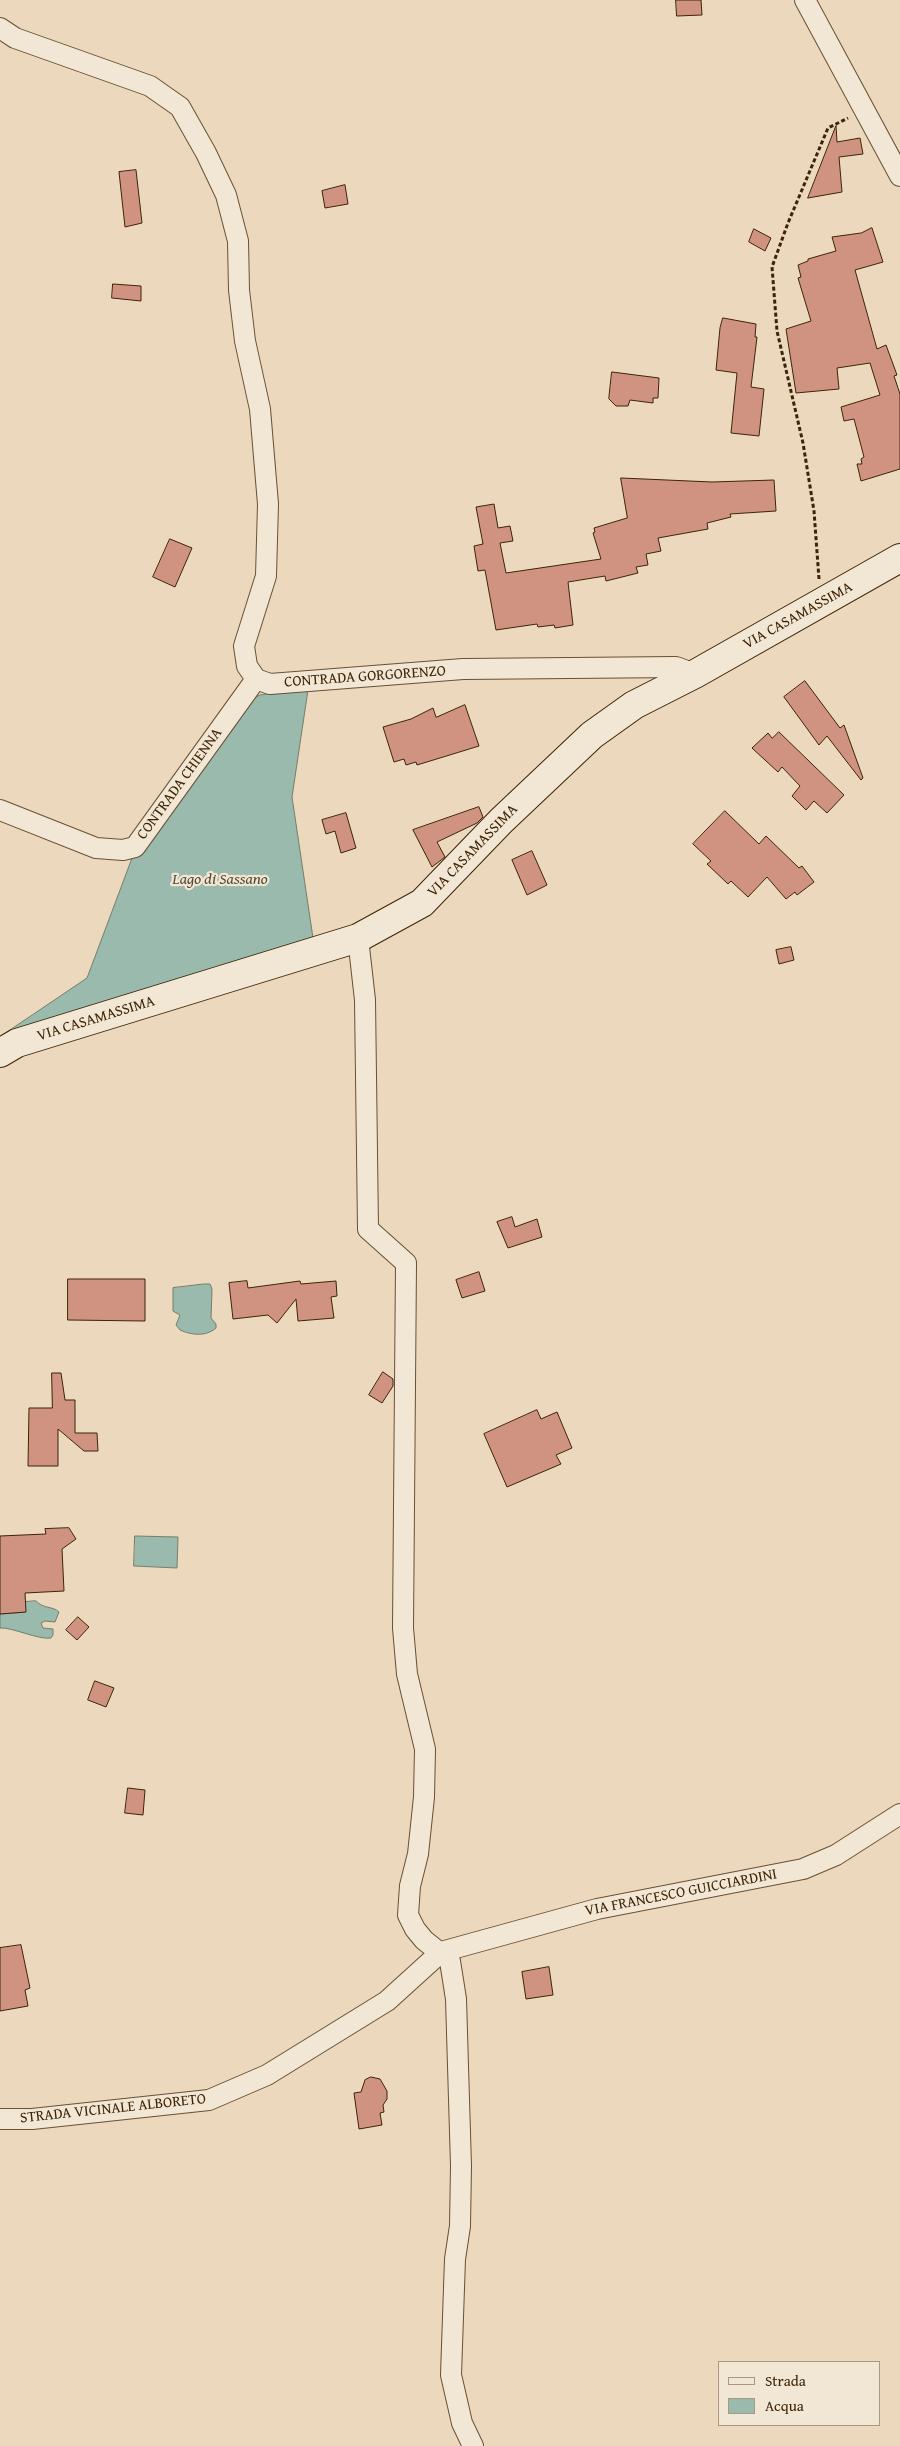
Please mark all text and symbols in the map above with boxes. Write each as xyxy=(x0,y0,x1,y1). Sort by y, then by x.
street label: VIA CASAMASSIMA xyxy=(740,579,856,653)
street label: CONTRADA GORGORENZO xyxy=(284,662,446,692)
street label: CONTRADA CHIENNA xyxy=(134,725,226,843)
street label: VIA CASAMASSIMA xyxy=(424,801,522,901)
water label: Lago di Sassano xyxy=(172,870,268,890)
street label: VIA CASAMASSIMA xyxy=(35,993,157,1045)
street label: VIA FRANCESCO GUICCIARDINI xyxy=(583,1866,779,1920)
street label: STRADA VICINALE ALBORETO xyxy=(19,2090,207,2128)
legend xyxy=(718,2361,880,2426)
text: Strada xyxy=(765,2370,806,2391)
text: Acqua xyxy=(765,2395,804,2416)

